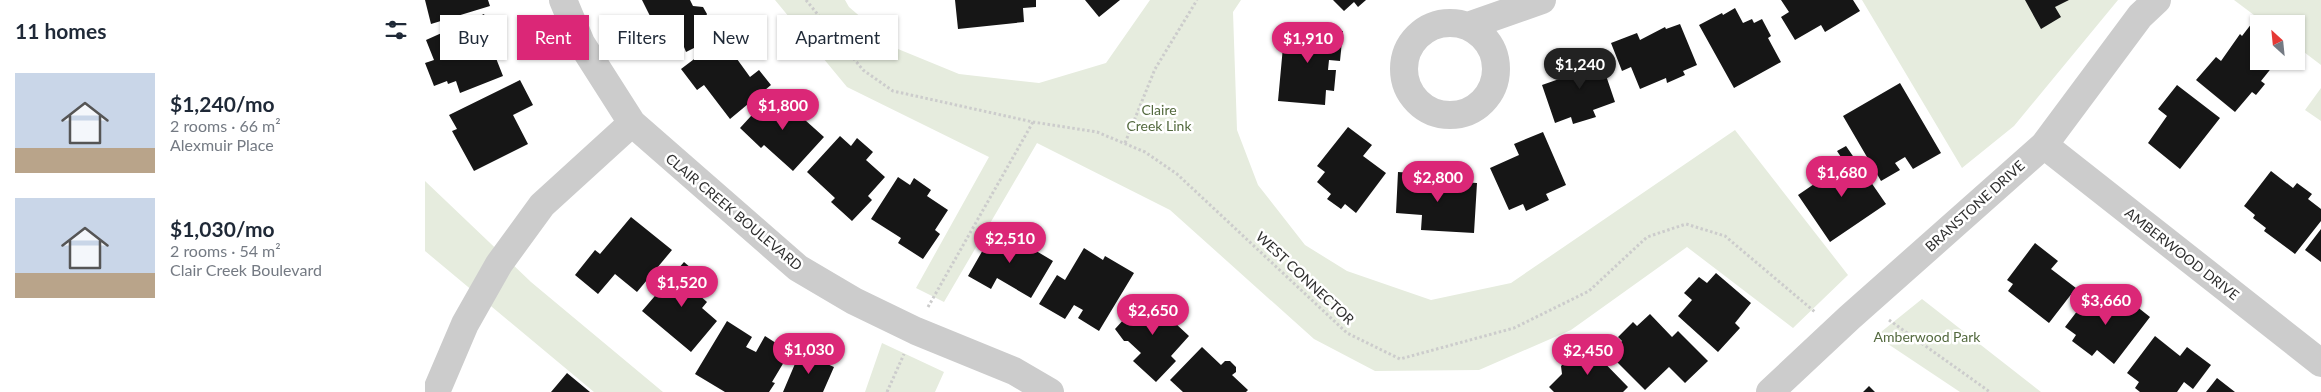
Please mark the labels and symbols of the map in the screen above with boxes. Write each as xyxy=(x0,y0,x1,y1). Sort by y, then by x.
north arrow xyxy=(2250,15,2305,70)
pin: $1,910 xyxy=(1267,22,1349,64)
pin: $1,240 xyxy=(1539,48,1621,90)
pin: $1,800 xyxy=(742,88,824,131)
park label: Claire Creek Link xyxy=(1126,101,1192,134)
street label: CLAIR CREEK BOULEVARD xyxy=(663,150,806,274)
pin: $1,680 xyxy=(1801,156,1883,198)
street label: BRANSTONE DRIVE xyxy=(1921,157,2028,255)
pin: $2,800 xyxy=(1397,160,1479,203)
street label: AMBERWOOD DRIVE xyxy=(2122,204,2243,303)
pin: $2,510 xyxy=(969,222,1051,264)
street label: WEST CONNECTOR xyxy=(1253,228,1358,328)
pin: $1,520 xyxy=(641,266,723,308)
pin: $3,660 xyxy=(2065,284,2147,326)
pin: $2,650 xyxy=(1112,294,1194,336)
park label: Amberwood Park xyxy=(1874,328,1981,345)
pin: $1,030 xyxy=(768,332,850,375)
pin: $2,450 xyxy=(1547,334,1629,376)

